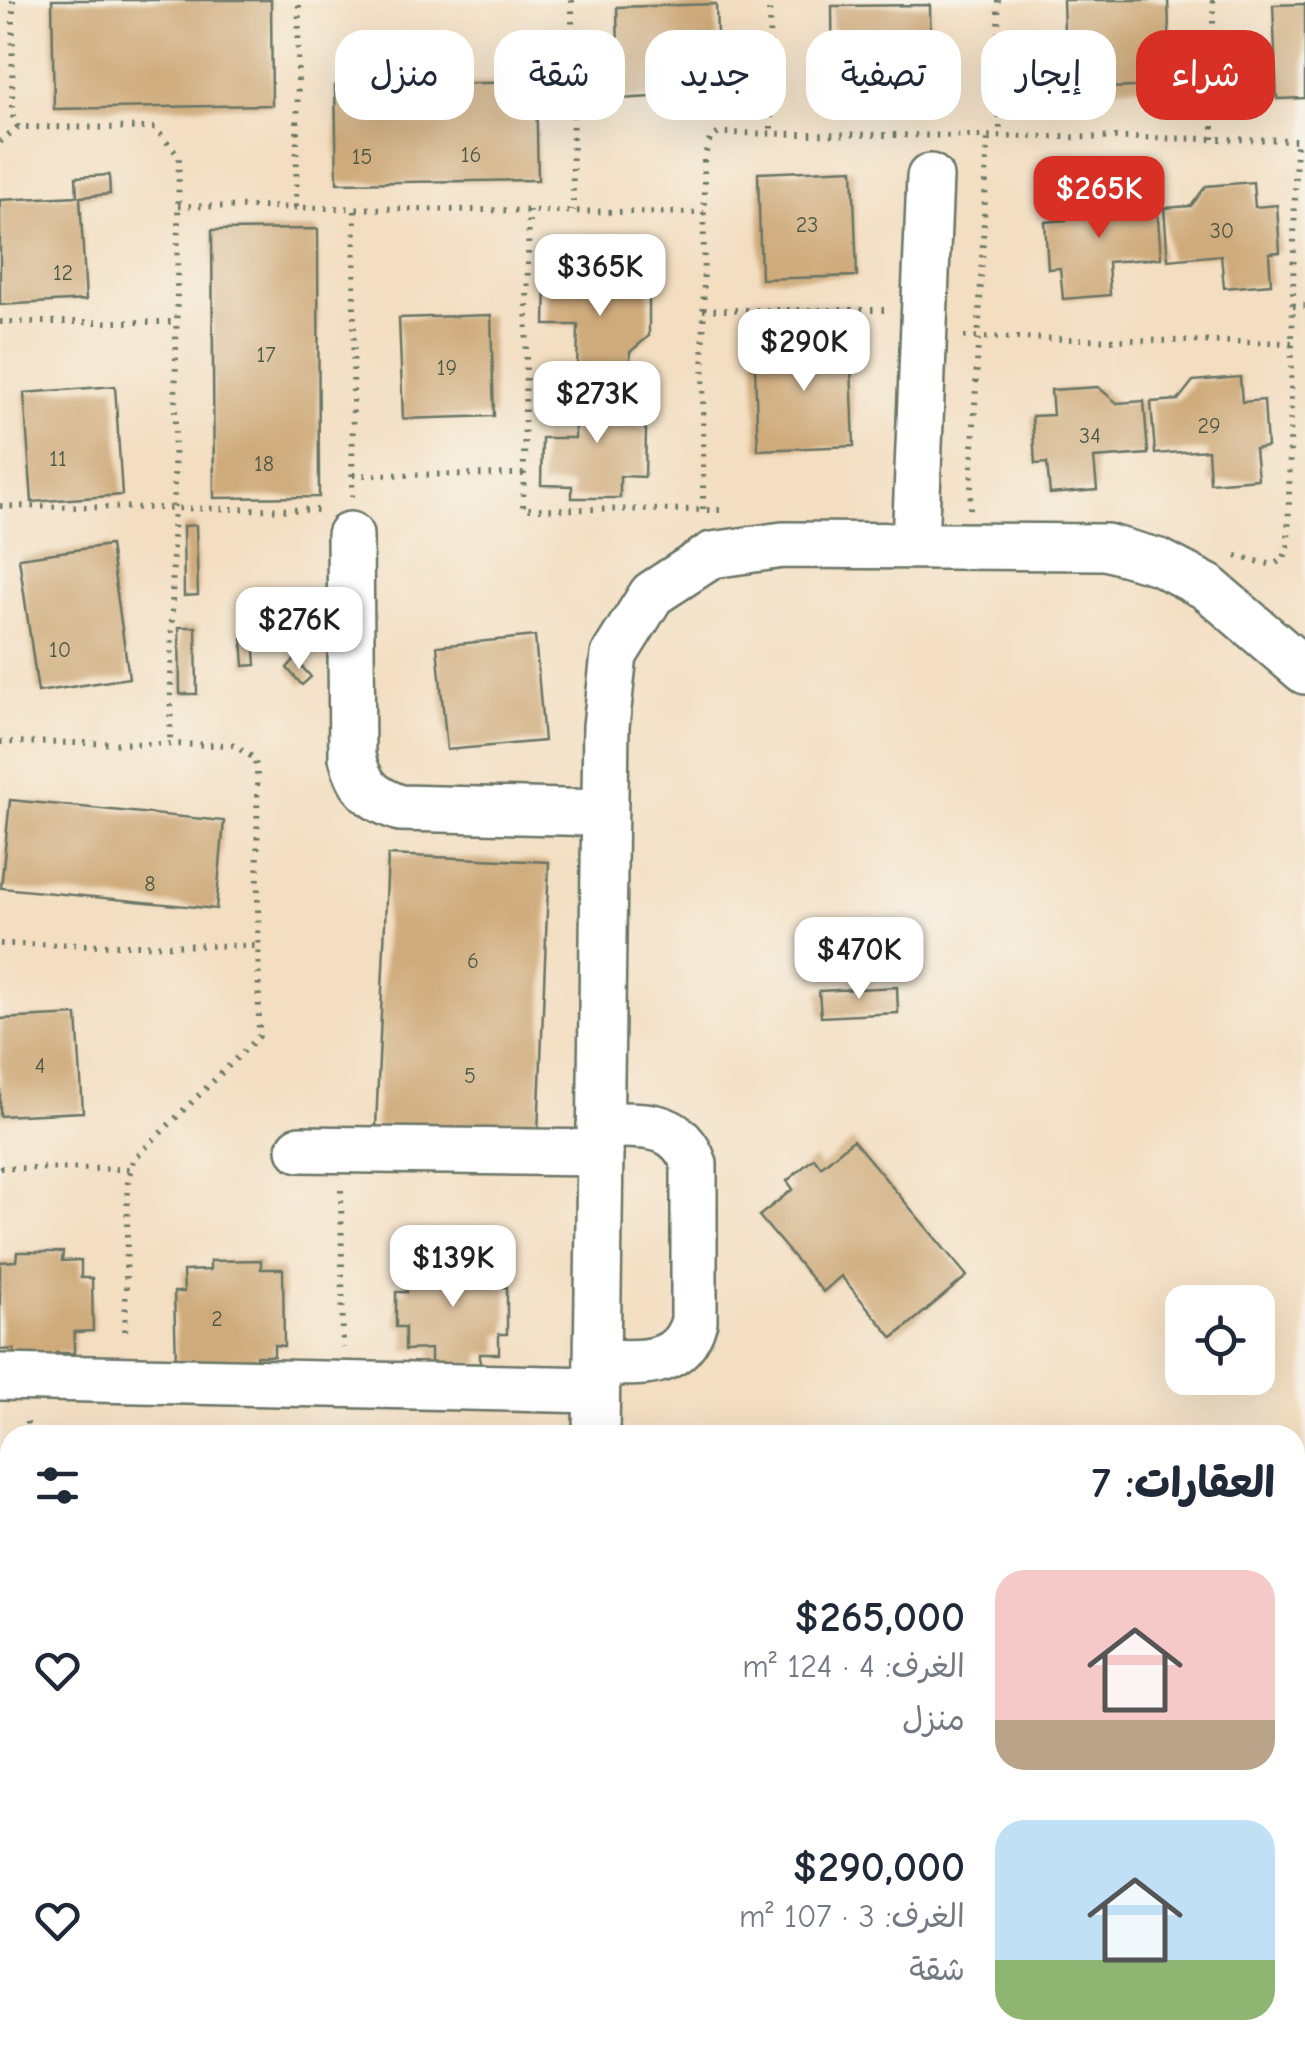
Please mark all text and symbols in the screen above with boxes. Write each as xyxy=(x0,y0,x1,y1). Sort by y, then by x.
chip: منزل xyxy=(335,30,474,120)
chip: شقة xyxy=(494,30,625,120)
chip: جديد xyxy=(645,30,786,120)
chip: تصفية xyxy=(806,30,961,120)
chip: إيجار xyxy=(981,30,1116,120)
chip: شراء xyxy=(1136,30,1275,120)
house number: 16 xyxy=(461,142,481,168)
house number: 15 xyxy=(352,144,372,170)
pin: $265K xyxy=(1029,156,1169,241)
text: $265K xyxy=(1056,170,1142,207)
house number: 23 xyxy=(796,212,818,238)
house number: 30 xyxy=(1210,218,1234,244)
pin: $365K xyxy=(530,234,670,319)
text: $365K xyxy=(557,248,643,285)
house number: 12 xyxy=(53,260,73,286)
pin: $290K xyxy=(734,309,874,394)
text: $290K xyxy=(760,323,848,360)
house number: 17 xyxy=(256,342,276,368)
house number: 19 xyxy=(437,355,457,381)
pin: $273K xyxy=(527,361,667,446)
text: $273K xyxy=(555,375,639,412)
house number: 29 xyxy=(1197,413,1221,439)
house number: 34 xyxy=(1079,423,1101,449)
house number: 11 xyxy=(49,446,67,472)
house number: 18 xyxy=(254,451,274,477)
pin: $276K xyxy=(229,587,369,672)
text: $276K xyxy=(258,601,340,638)
house number: 10 xyxy=(49,637,71,663)
house number: 8 xyxy=(144,871,156,897)
pin: $470K xyxy=(789,917,929,1002)
text: $470K xyxy=(817,931,902,968)
house number: 6 xyxy=(467,948,479,974)
house number: 4 xyxy=(35,1053,45,1079)
house number: 5 xyxy=(464,1063,476,1089)
pin: $139K xyxy=(383,1225,523,1310)
text: $139K xyxy=(412,1239,494,1276)
map controls xyxy=(1165,1285,1275,1395)
button: locate xyxy=(1165,1285,1275,1395)
house number: 2 xyxy=(211,1306,223,1332)
icon: filters xyxy=(30,1458,85,1513)
text: العقارات: 7 xyxy=(1092,1459,1275,1508)
text: $265,000 xyxy=(794,1593,965,1642)
icon: home xyxy=(1075,1610,1195,1730)
icon: heart xyxy=(30,1643,85,1698)
text: الغرف: 4 · 124 m² xyxy=(742,1648,965,1685)
text: منزل xyxy=(902,1701,965,1738)
text: $290,000 xyxy=(793,1843,965,1892)
icon: home xyxy=(1075,1860,1195,1980)
icon: heart xyxy=(30,1893,85,1948)
text: الغرف: 3 · 107 m² xyxy=(739,1898,965,1935)
text: شقة xyxy=(909,1951,965,1988)

